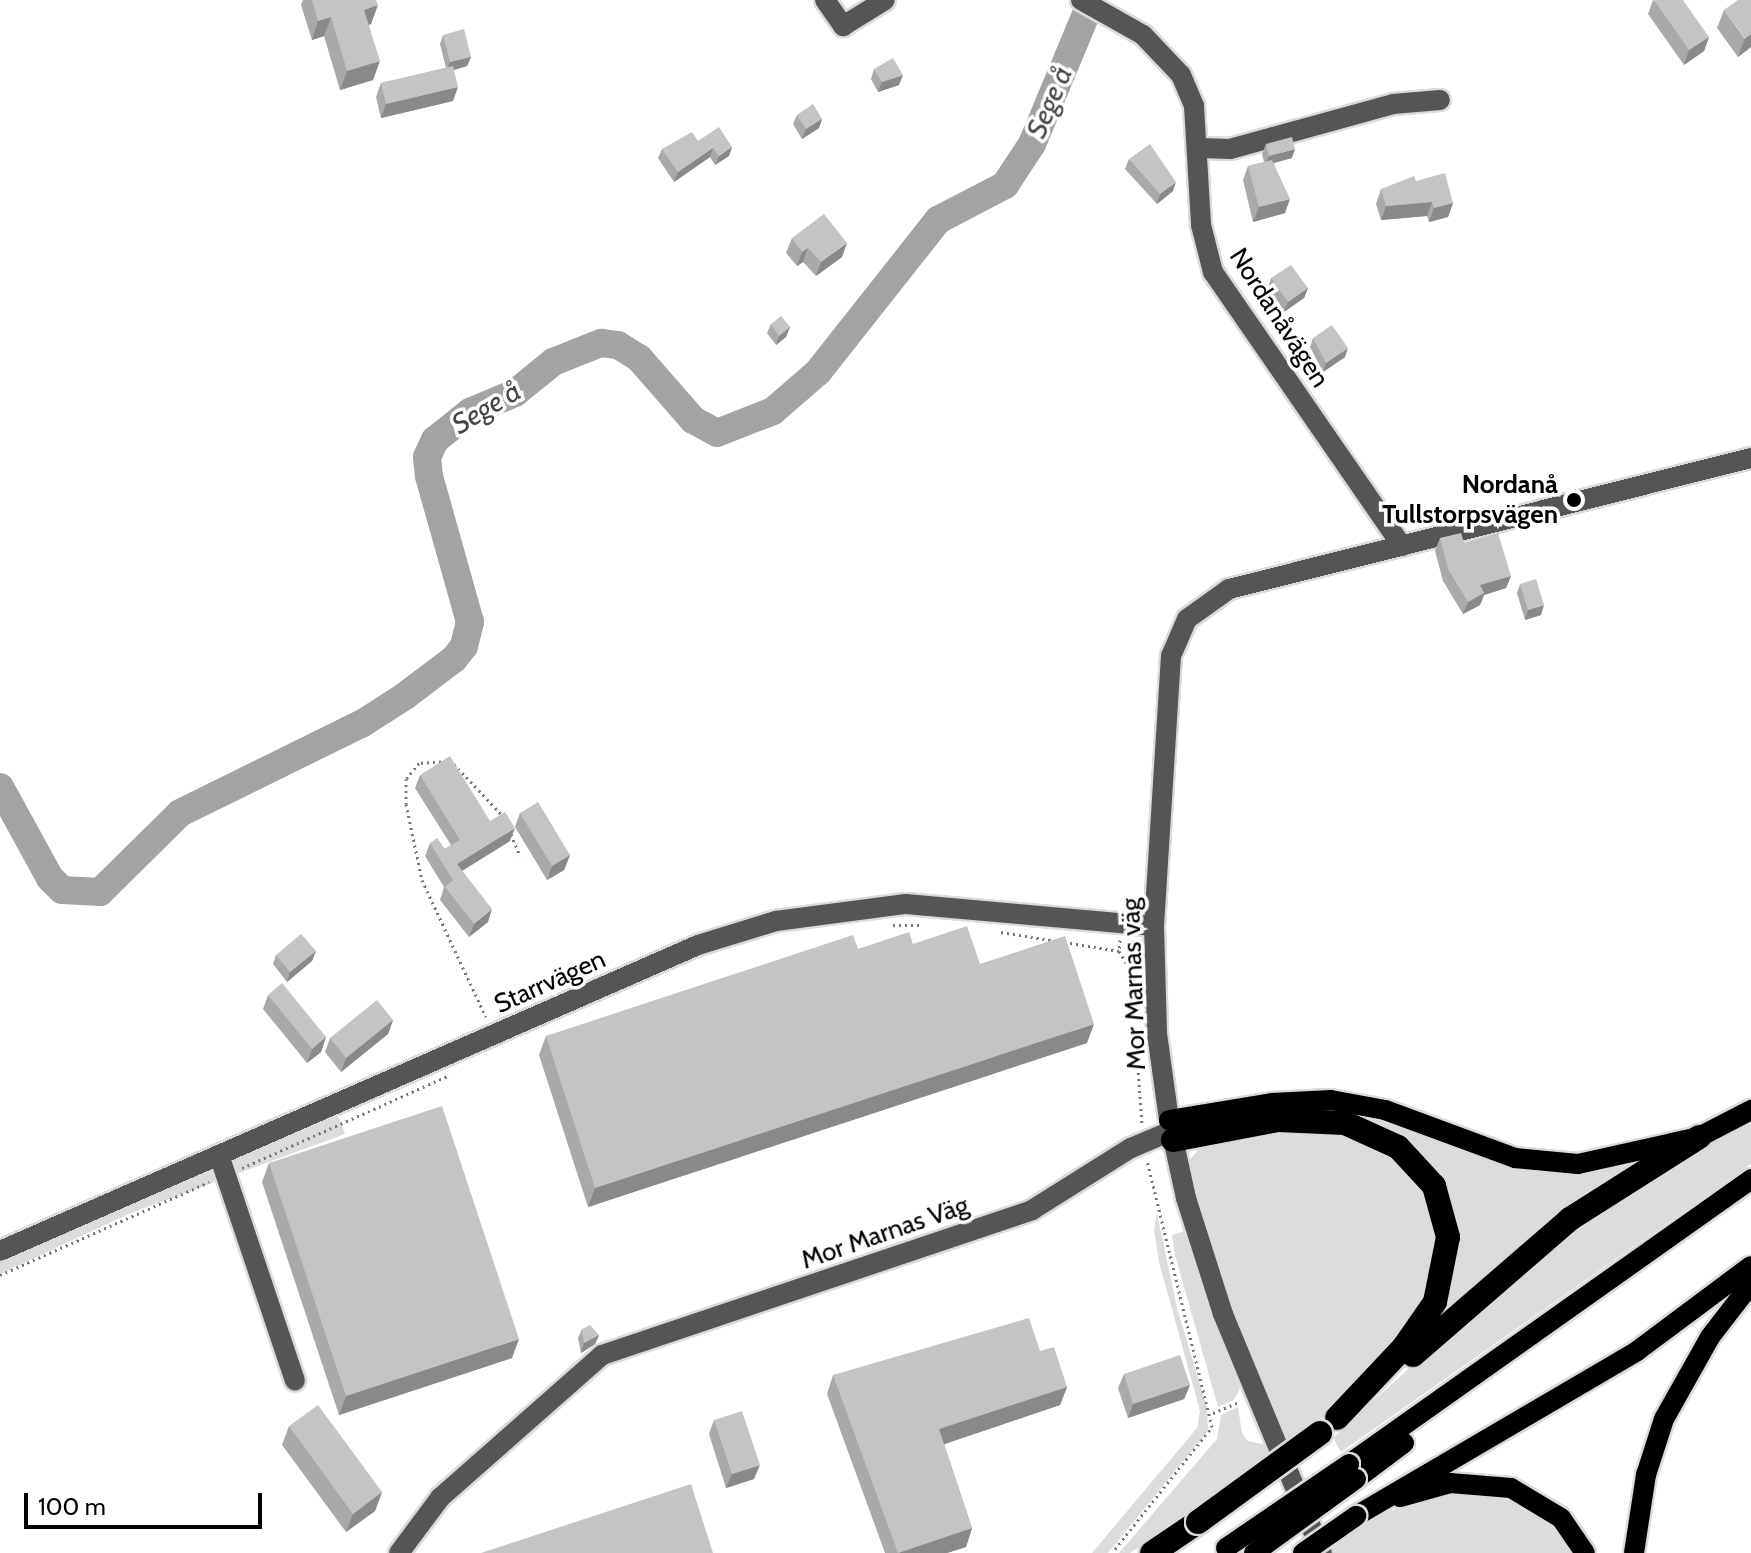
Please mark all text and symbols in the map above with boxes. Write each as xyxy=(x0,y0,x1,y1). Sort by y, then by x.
water label: Sege å xyxy=(1019,61,1079,143)
street label: Nordanåvägen xyxy=(1222,243,1336,393)
water label: Sege å xyxy=(445,373,527,441)
place label: Nordanå Tullstorpsvägen xyxy=(1382,469,1558,530)
marker: Nordanå Tullstorpsvägen xyxy=(1565,491,1583,509)
street label: Mor Marnas väg xyxy=(1115,897,1153,1071)
street label: Starrvägen xyxy=(490,944,610,1020)
street label: Mor Marnas Väg xyxy=(797,1190,973,1276)
scale bar xyxy=(28,1477,266,1527)
text: 100 m xyxy=(38,1492,106,1521)

